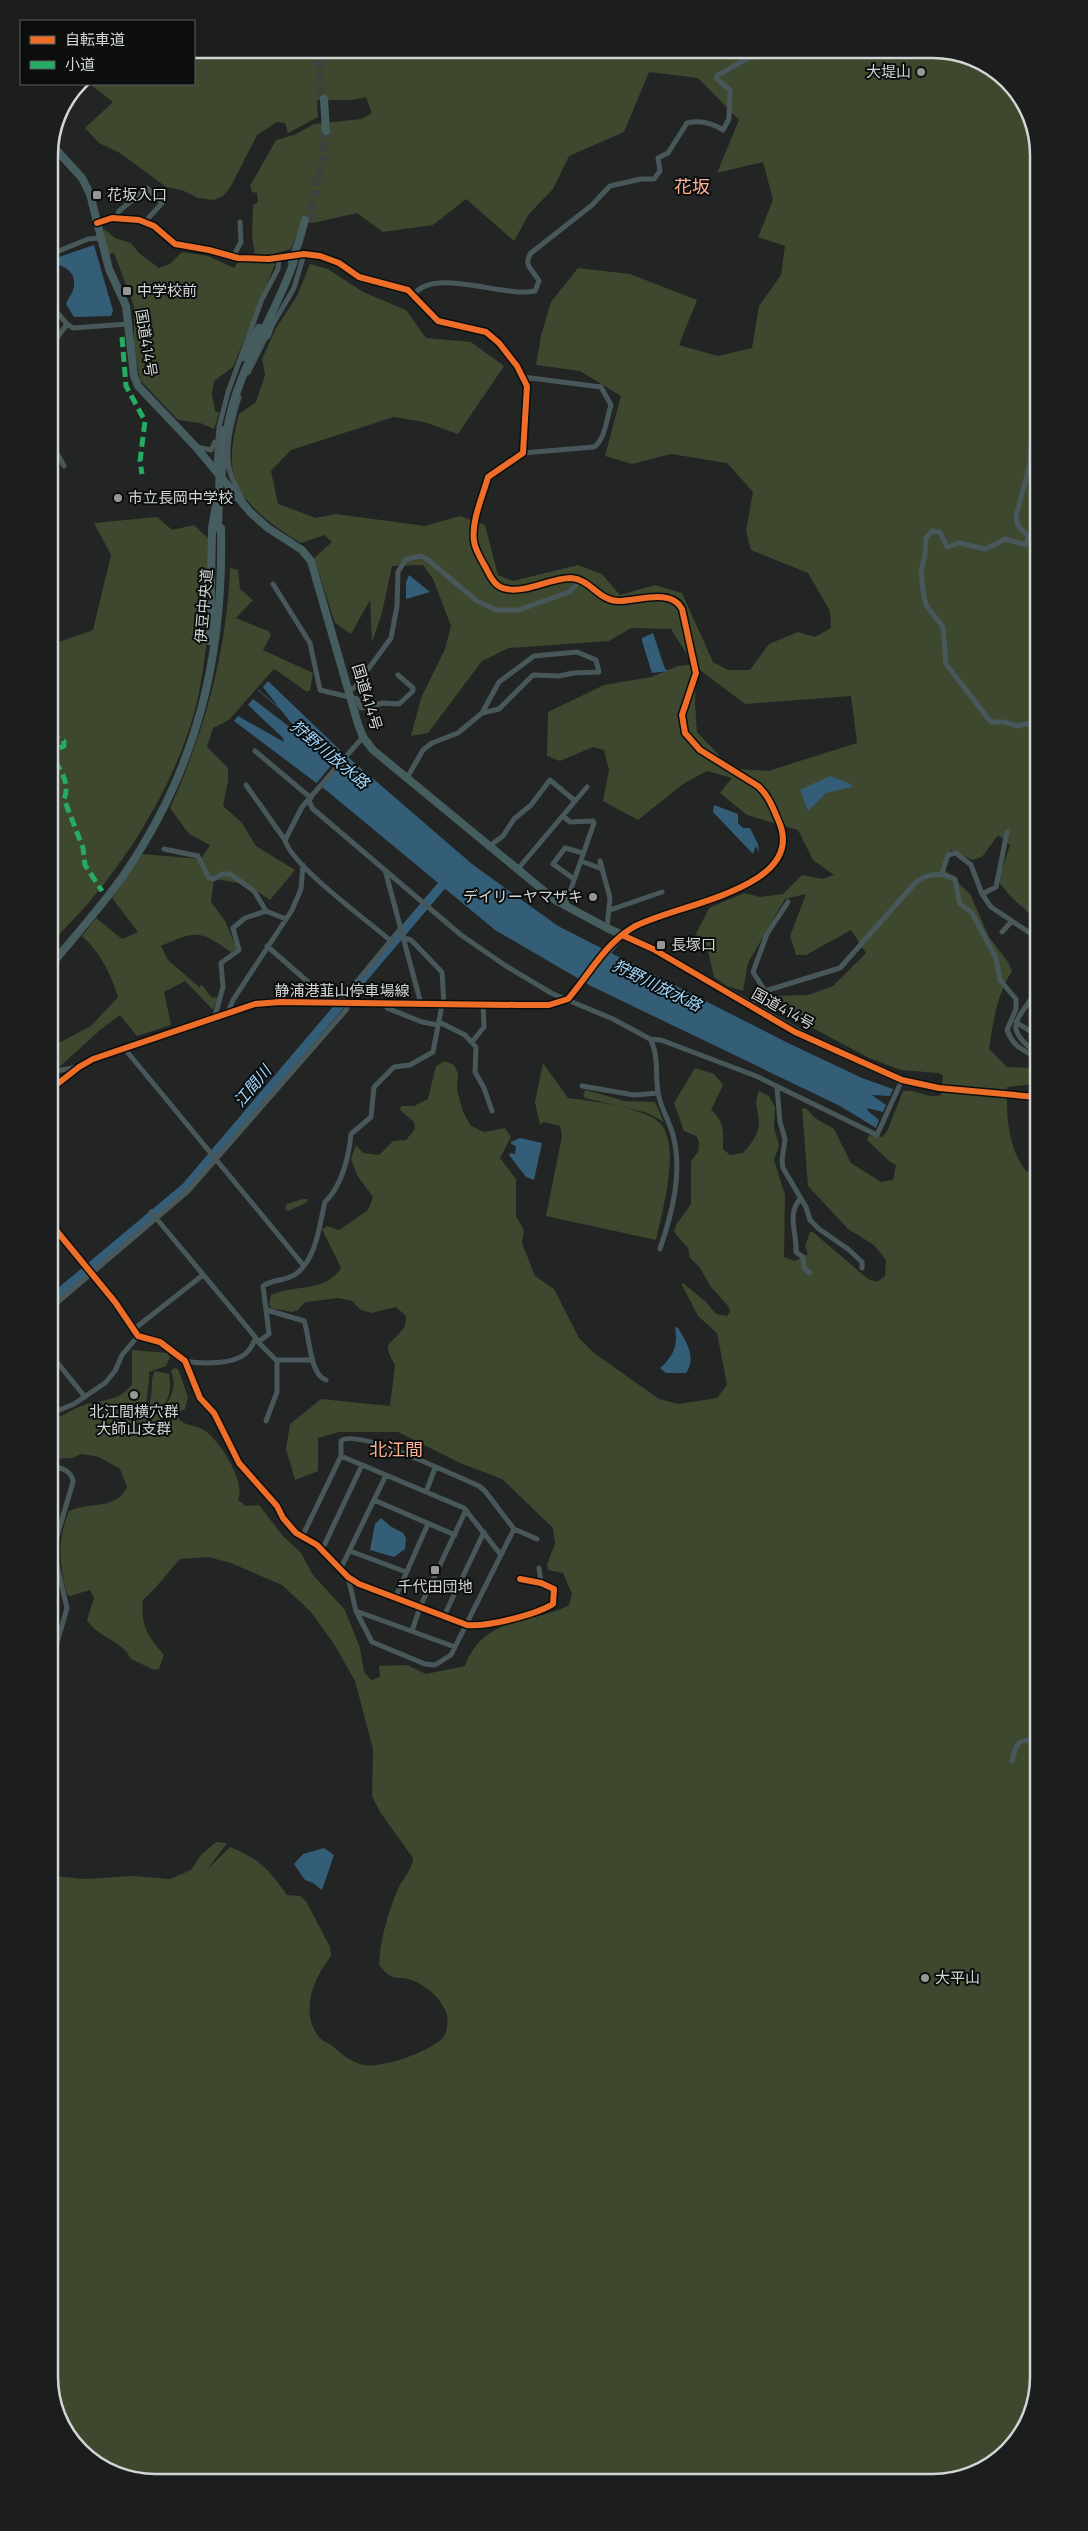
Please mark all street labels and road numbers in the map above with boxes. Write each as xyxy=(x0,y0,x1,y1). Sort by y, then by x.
street label: 国道414号 xyxy=(131,307,162,378)
street label: 伊豆中央道 xyxy=(190,568,217,644)
street label: 国道414号 xyxy=(347,661,388,733)
street label: 静浦港韮山停車場線 xyxy=(274,980,410,1001)
street label: 国道414号 xyxy=(748,983,818,1034)

